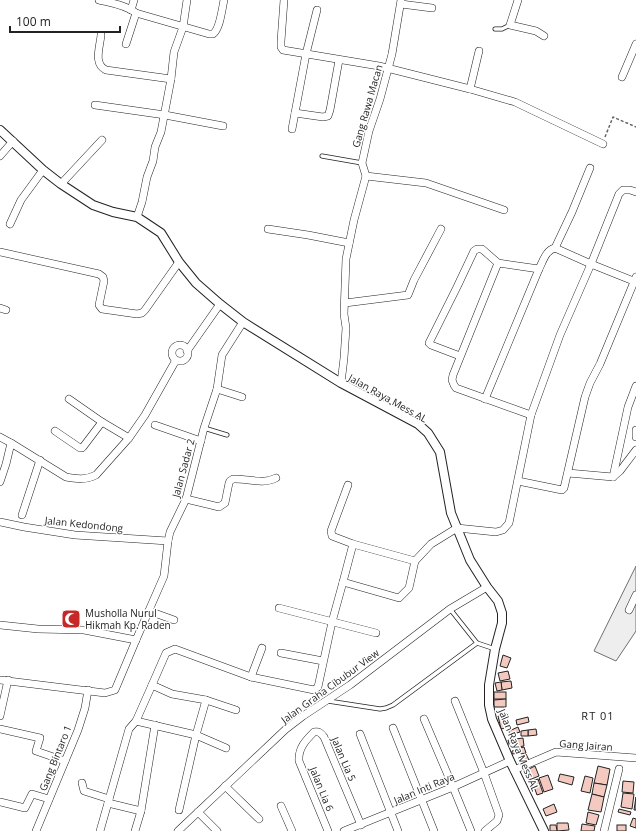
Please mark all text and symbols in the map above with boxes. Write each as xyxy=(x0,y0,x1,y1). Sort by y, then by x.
scale bar xyxy=(10,8,120,34)
text: 100 m xyxy=(16,13,51,30)
street label: Gang Rawa Macan xyxy=(348,63,386,149)
street label: Jalan Raya Mess AL xyxy=(345,370,430,426)
street label: Jalan Sadar 2 xyxy=(168,437,198,500)
street label: Jalan Kedondong xyxy=(43,513,124,535)
place label: Musholla Nurul Hikmah Kp. Raden xyxy=(85,606,171,632)
mosque icon: Musholla Nurul Hikmah Kp. Raden xyxy=(60,608,82,630)
street label: Jalan Graha Cibubur View xyxy=(277,645,382,727)
street label: Jalan Raya Mess AL xyxy=(495,706,543,793)
district label: RT 01 xyxy=(581,708,615,723)
street label: Gang Bintaro 1 xyxy=(35,723,75,793)
street label: Jalan Lia 5 xyxy=(328,734,360,783)
street label: Gang Jairan xyxy=(559,736,613,754)
street label: Jalan Lia 6 xyxy=(306,764,337,814)
street label: Jalan Inti Raya xyxy=(390,769,457,808)

